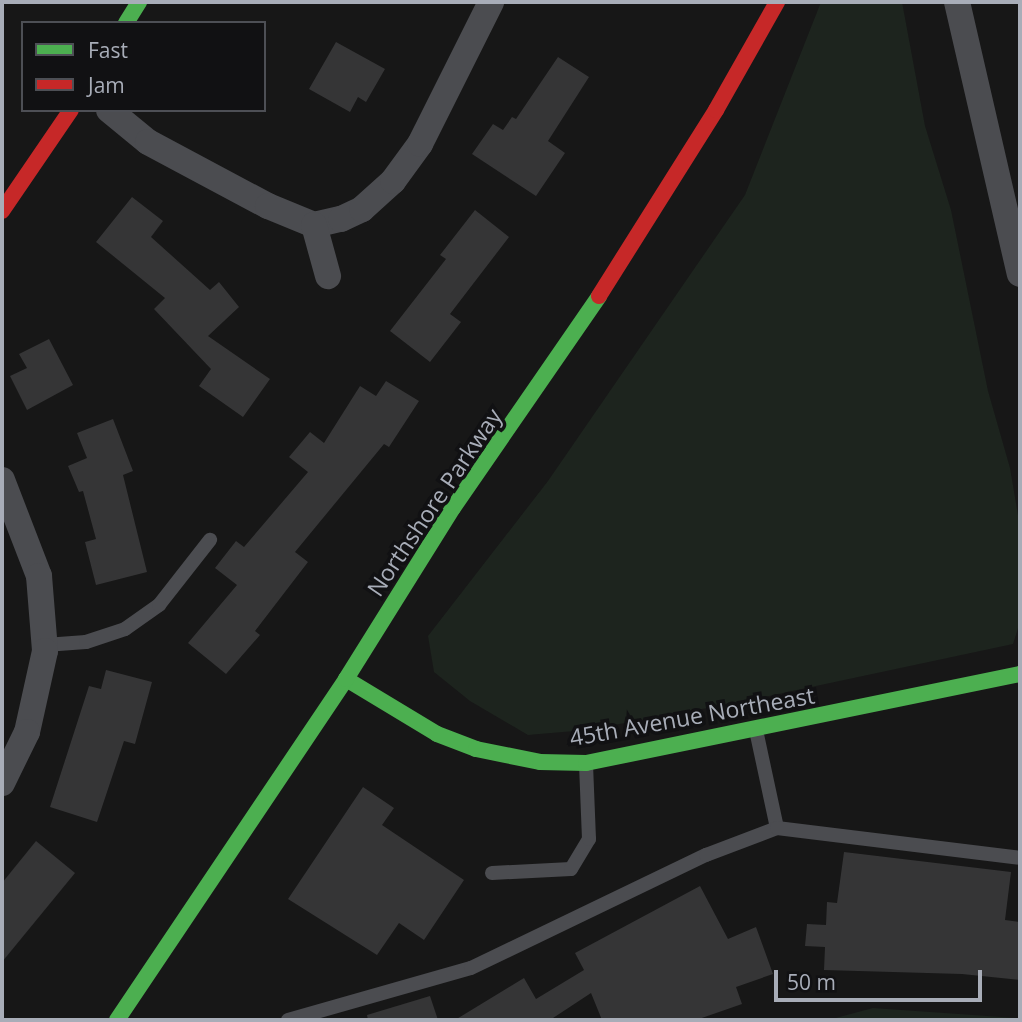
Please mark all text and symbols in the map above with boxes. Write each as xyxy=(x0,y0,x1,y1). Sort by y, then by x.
legend xyxy=(21,21,266,112)
text: Fast xyxy=(88,36,128,64)
text: Jam xyxy=(88,71,125,99)
street label: Northshore Parkway xyxy=(361,403,507,601)
street label: 45th Avenue Northeast xyxy=(567,681,817,751)
scale bar xyxy=(777,956,985,1000)
text: 50 m xyxy=(787,968,836,996)

